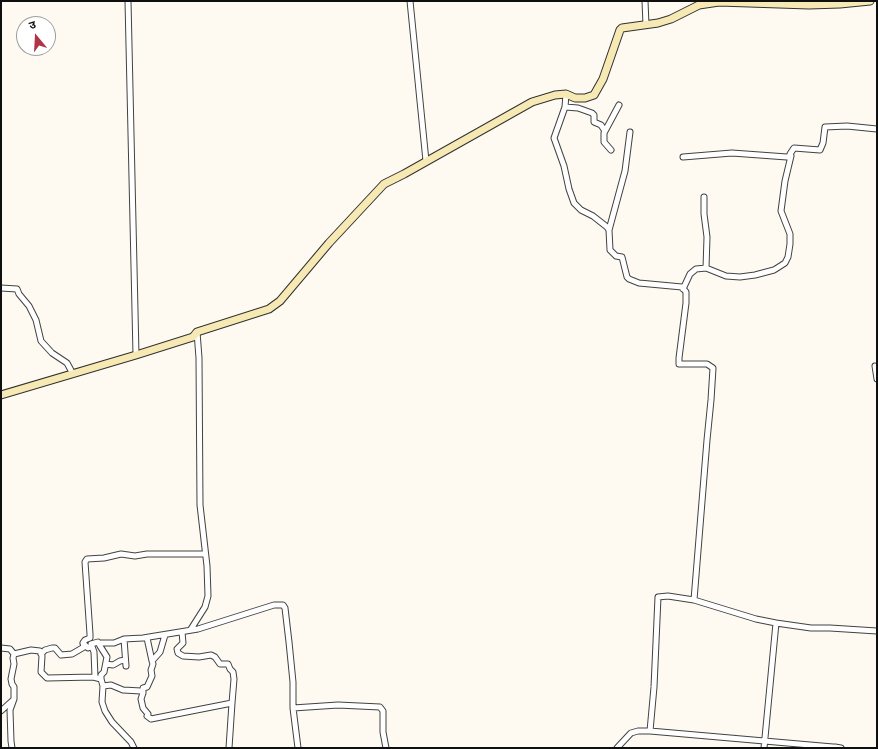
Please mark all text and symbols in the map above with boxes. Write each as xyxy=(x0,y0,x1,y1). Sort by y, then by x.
north arrow xyxy=(16,16,56,56)
text: उ xyxy=(27,18,38,32)

